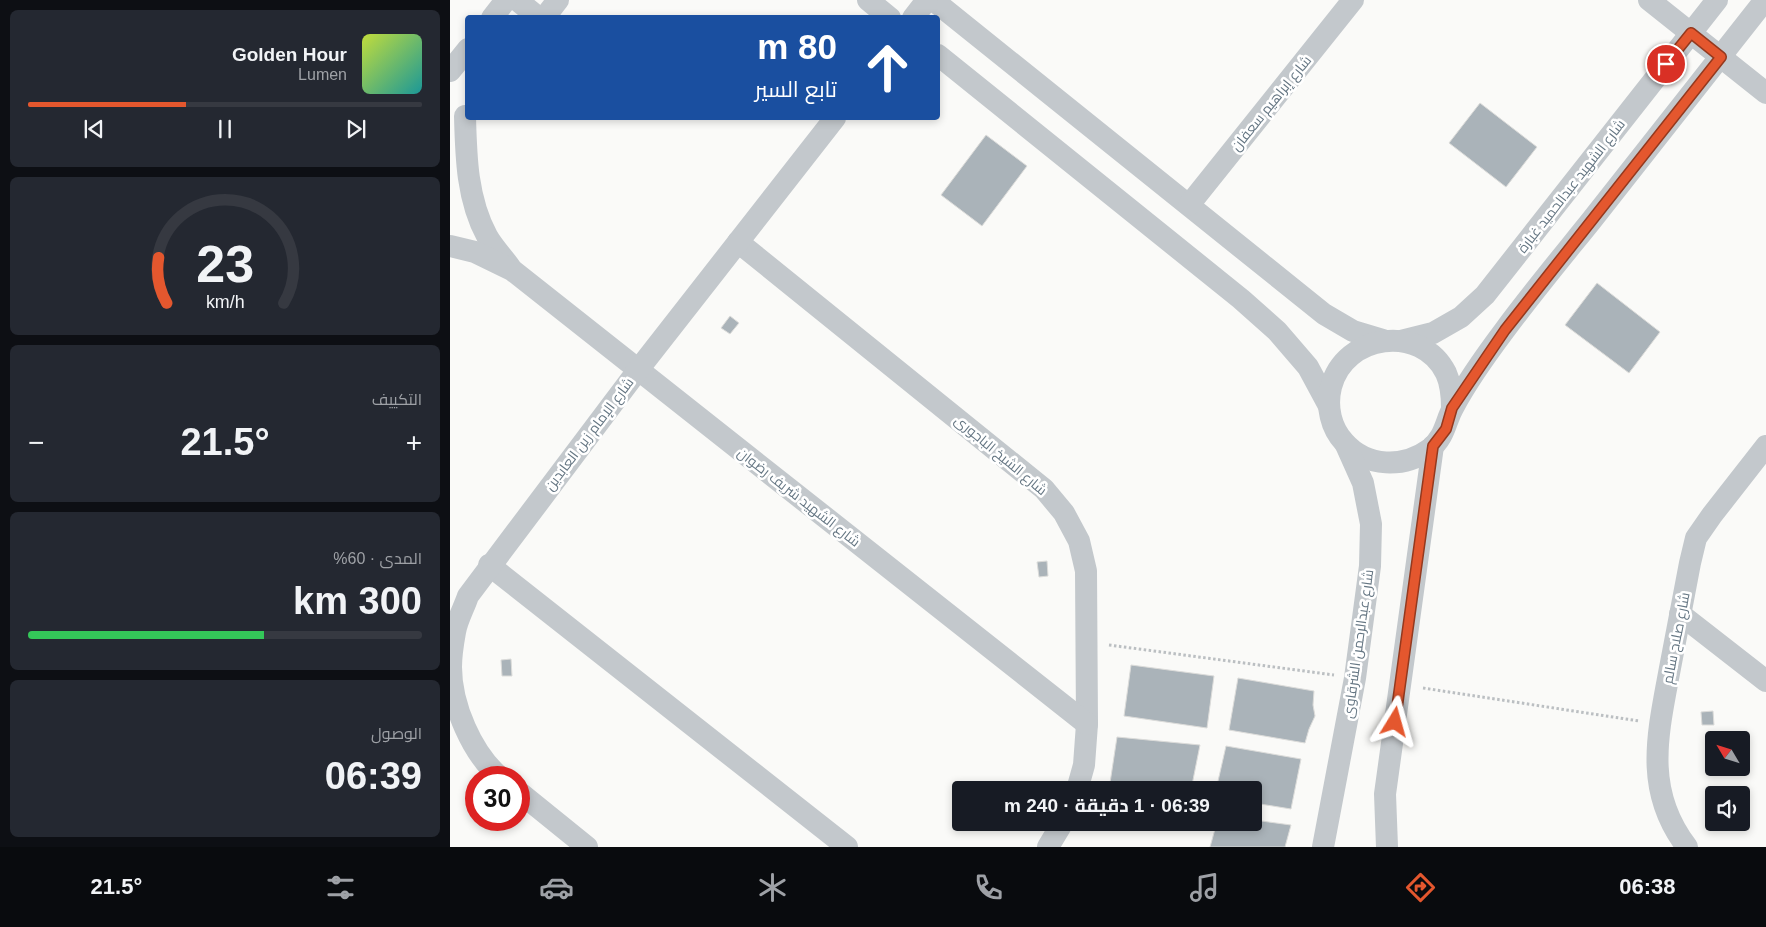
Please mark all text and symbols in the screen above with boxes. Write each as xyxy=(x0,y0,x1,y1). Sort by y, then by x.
text: 80 m xyxy=(757,27,837,66)
icon: ahead xyxy=(855,35,920,100)
pin xyxy=(1645,43,1687,85)
text: Golden Hour xyxy=(232,44,347,65)
icon: arrive xyxy=(1652,50,1680,78)
street label: شارع إبراهيم سعفان xyxy=(1228,52,1316,155)
text: Lumen xyxy=(298,66,347,83)
text: تابع السير xyxy=(755,77,837,102)
icon: previous xyxy=(80,115,108,143)
icon: pause xyxy=(211,115,239,143)
icon: next xyxy=(342,115,370,143)
street label: شارع الشهيد عبدالحميد غبارة xyxy=(1514,116,1629,256)
text: 23 xyxy=(196,235,254,293)
text: km/h xyxy=(206,292,244,312)
street label: شارع الإمام زين العابدين xyxy=(541,374,638,495)
text: التكييف xyxy=(372,391,422,408)
street label: شارع الشيخ الباجورى xyxy=(951,412,1050,499)
text: 21.5° xyxy=(180,421,270,463)
text: − xyxy=(28,427,44,458)
text: + xyxy=(406,427,422,458)
street label: شارع الشهيد شريف رضوان xyxy=(734,444,863,551)
text: المدى · 60% xyxy=(333,550,422,567)
street label: شارع عبدالرحمن الشرقاوى xyxy=(1340,569,1377,720)
text: 300 km xyxy=(293,580,422,622)
street label: شارع صلاح سالم xyxy=(1659,591,1695,685)
position arrow xyxy=(1368,695,1420,747)
text: الوصول xyxy=(371,725,422,742)
north arrow xyxy=(1705,731,1750,776)
map controls xyxy=(1705,731,1750,831)
text: 06:39 xyxy=(325,755,422,797)
speed limit sign: 30 xyxy=(465,766,530,831)
button: sound xyxy=(1705,786,1750,831)
text: 06:39 · 1 دقيقة · 240 m xyxy=(1004,795,1210,816)
icon: filters xyxy=(323,870,358,905)
icon: car xyxy=(539,870,574,905)
icon: climate xyxy=(755,870,790,905)
icon: phone xyxy=(971,870,1006,905)
icon: music xyxy=(1187,870,1222,905)
icon: directions xyxy=(1403,870,1438,905)
text: 21.5° xyxy=(91,874,142,899)
text: 06:38 xyxy=(1619,874,1676,899)

